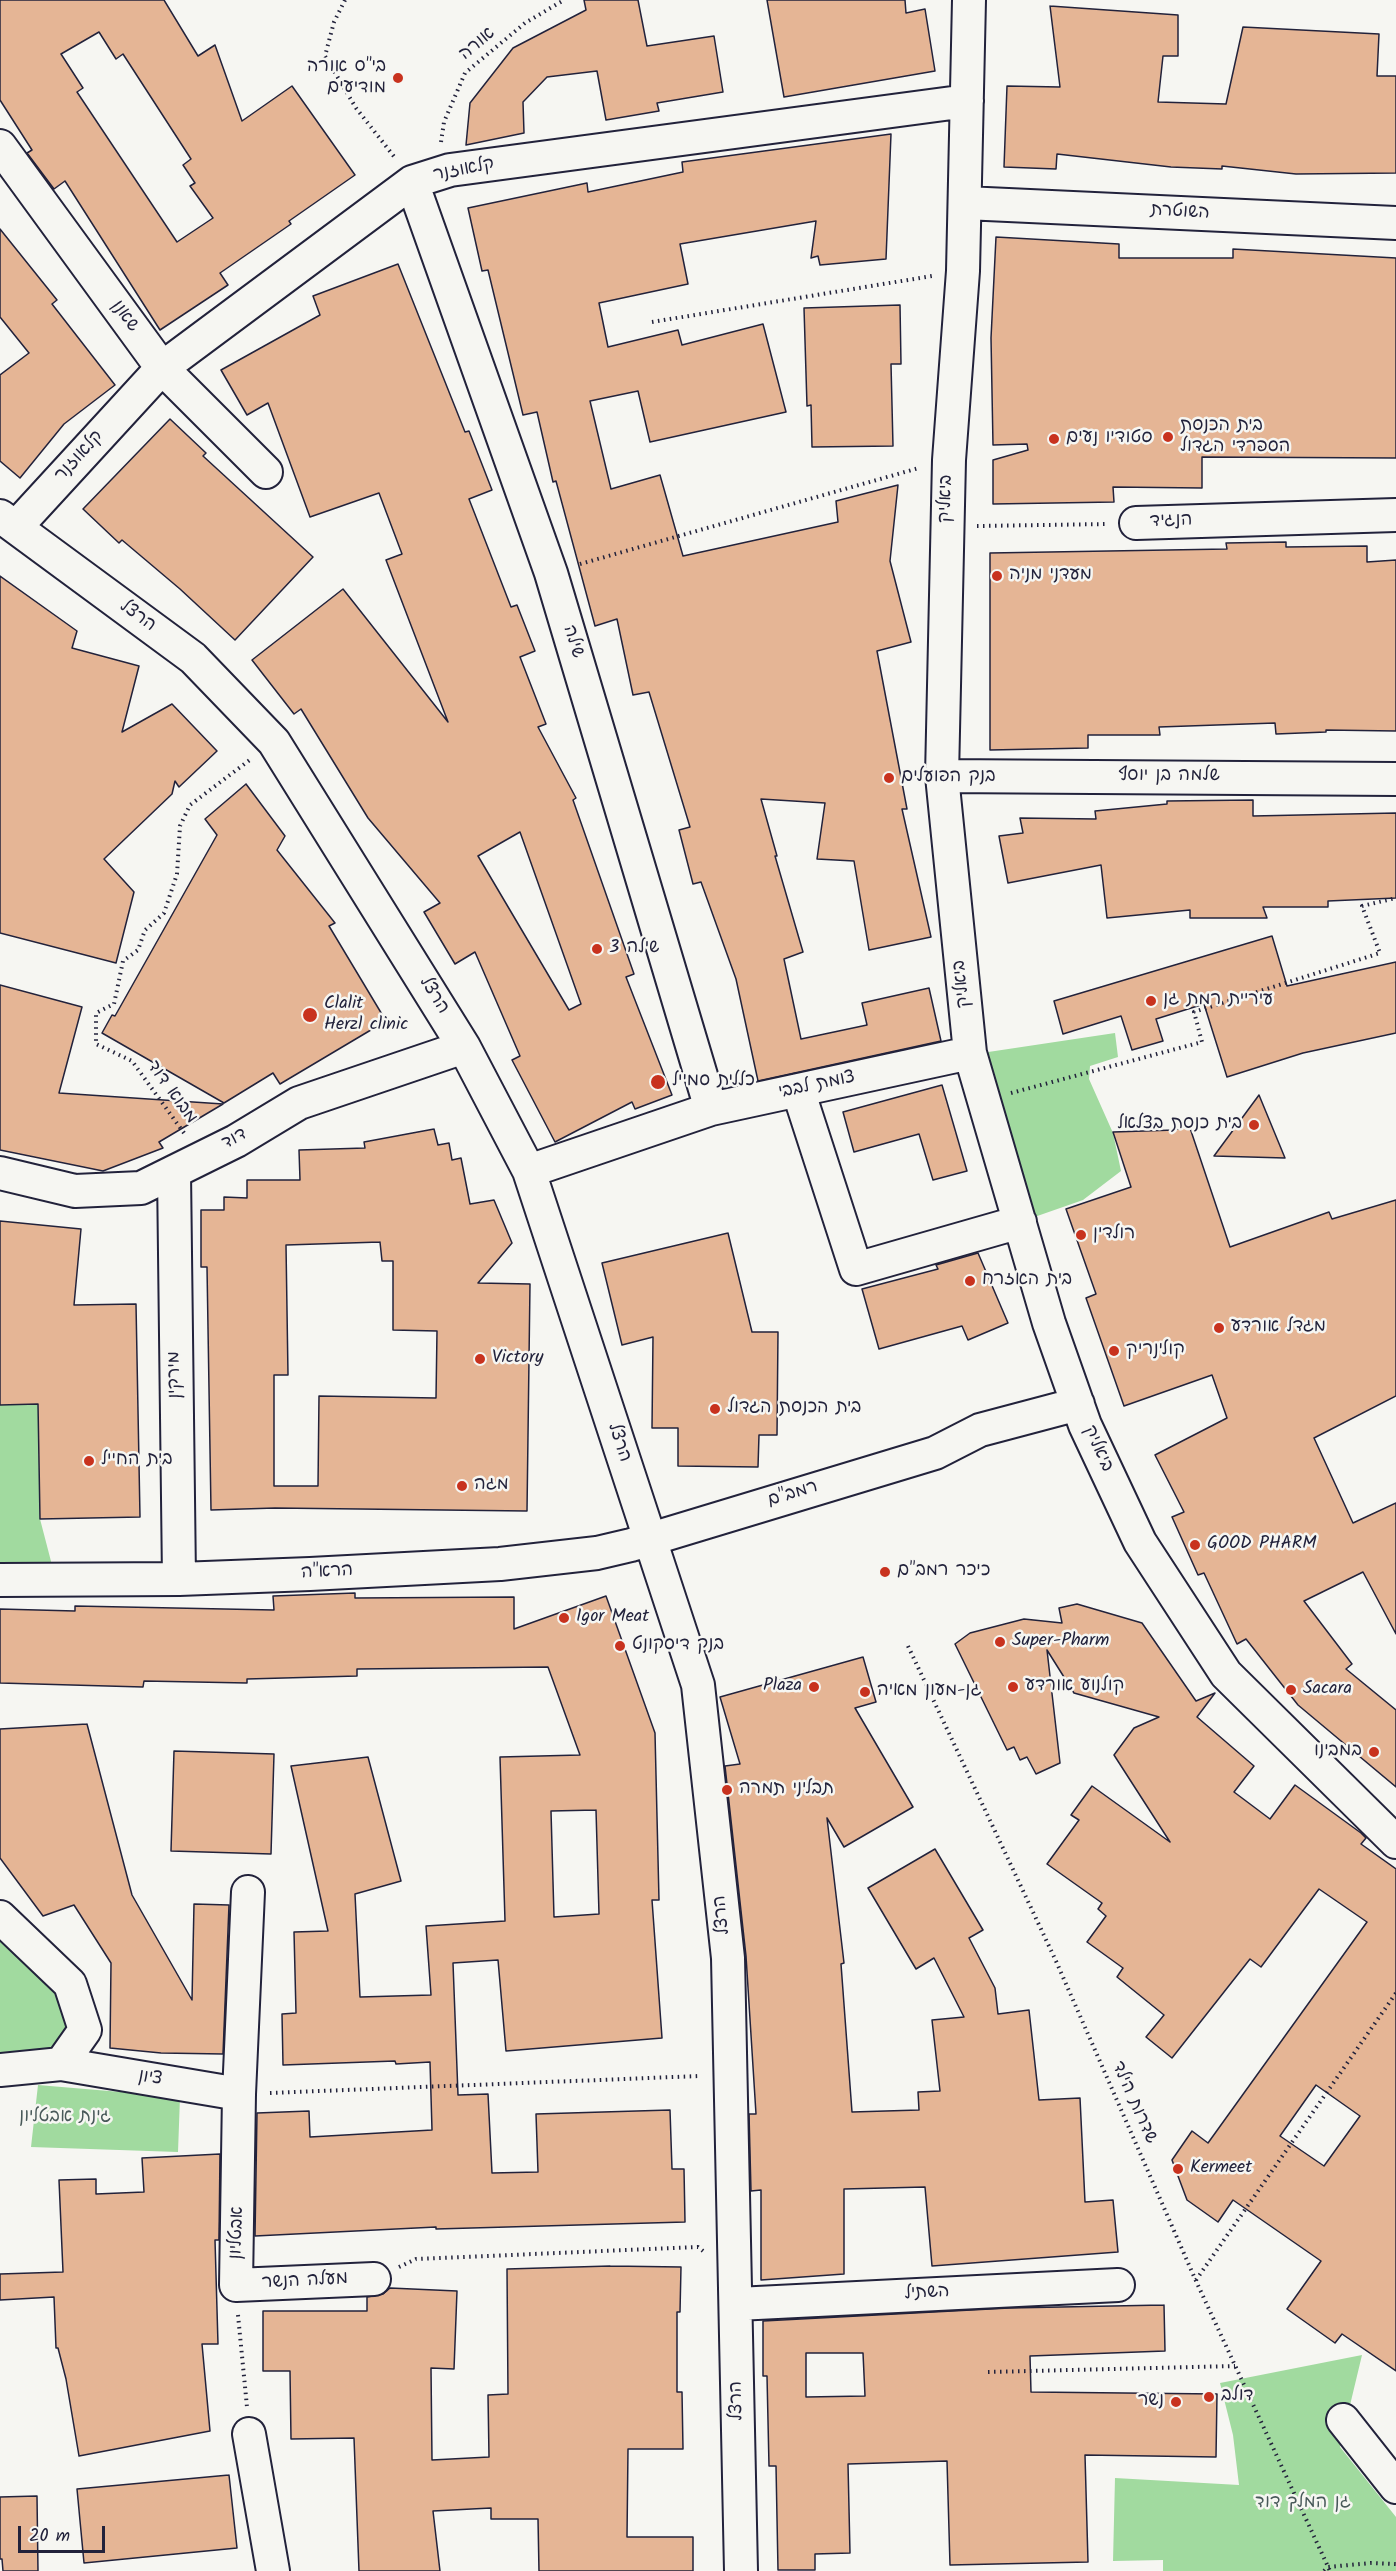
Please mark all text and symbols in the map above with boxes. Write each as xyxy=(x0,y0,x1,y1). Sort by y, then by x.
street label: אורה xyxy=(456,24,500,66)
place label: בי"ס אורה מודיעים xyxy=(307,57,386,100)
marker: בי"ס אורה מודיעים xyxy=(391,71,405,85)
street label: קלאוזנר xyxy=(432,155,496,187)
street label: השוטרת xyxy=(1150,201,1210,225)
street label: שאנן xyxy=(105,297,143,337)
place label: בית הכנסת הספרדי הגדול xyxy=(1180,416,1290,458)
street label: קלאוזנר xyxy=(51,427,109,487)
place label: סטודיו נעים xyxy=(1066,428,1153,450)
marker: בית הכנסת הספרדי הגדול xyxy=(1161,430,1175,444)
marker: סטודיו נעים xyxy=(1047,432,1061,446)
street label: ביאליק xyxy=(935,474,959,524)
street label: הנגיד xyxy=(1149,510,1193,534)
place label: מעדני מניה xyxy=(1009,565,1092,587)
marker: מעדני מניה xyxy=(990,569,1004,583)
street label: הרצל xyxy=(115,597,159,637)
street label: שילה xyxy=(557,623,587,661)
street label: שלמה בן יוסף xyxy=(1118,766,1220,788)
place label: בנק הפועלים xyxy=(901,767,996,789)
marker: בנק הפועלים xyxy=(882,771,896,785)
place label: שילה 3 xyxy=(609,938,660,960)
marker: שילה 3 xyxy=(590,942,604,956)
street label: ביאליק xyxy=(950,959,976,1009)
street label: הרצל xyxy=(413,973,453,1019)
place label: עיריית רמת גן xyxy=(1163,990,1273,1012)
place label: Clalit Herzl clinic xyxy=(324,994,408,1036)
marker: עיריית רמת גן xyxy=(1144,994,1158,1008)
marker: Clalit Herzl clinic xyxy=(301,1006,319,1024)
street label: מבוא דוד xyxy=(141,1057,201,1129)
street label: צומת לבבי xyxy=(777,1067,857,1105)
place label: כללית סמייל xyxy=(672,1071,755,1093)
marker: כללית סמייל xyxy=(649,1073,667,1091)
place label: בית כנסת בצלאל xyxy=(1117,1114,1242,1136)
marker: בית כנסת בצלאל xyxy=(1247,1118,1261,1132)
street label: דוד xyxy=(219,1124,251,1156)
place label: רולדין xyxy=(1093,1224,1135,1246)
marker: רולדין xyxy=(1074,1228,1088,1242)
place label: בית האזרח xyxy=(982,1270,1072,1292)
marker: בית האזרח xyxy=(963,1274,977,1288)
place label: מגדל אורדע xyxy=(1231,1317,1326,1339)
marker: מגדל אורדע xyxy=(1212,1321,1226,1335)
place label: קולינריק xyxy=(1126,1340,1185,1362)
marker: קולינריק xyxy=(1107,1344,1121,1358)
place label: Victory xyxy=(492,1348,543,1370)
street label: מירקין xyxy=(165,1351,187,1399)
marker: Victory xyxy=(473,1352,487,1366)
place label: בית הכנסת הגדול xyxy=(727,1398,861,1420)
marker: בית הכנסת הגדול xyxy=(708,1402,722,1416)
street label: הרצל xyxy=(602,1421,634,1465)
street label: ביאליק xyxy=(1077,1422,1117,1476)
place label: בית החייל xyxy=(101,1450,172,1472)
marker: בית החייל xyxy=(82,1454,96,1468)
place label: מגה xyxy=(474,1475,509,1497)
street label: רמב"ם xyxy=(765,1477,821,1513)
marker: מגה xyxy=(455,1479,469,1493)
place label: GOOD PHARM xyxy=(1207,1534,1316,1556)
marker: GOOD PHARM xyxy=(1188,1538,1202,1552)
street label: הרא"ה xyxy=(301,1561,353,1585)
place label: כיכר רמב"ם xyxy=(897,1561,990,1583)
marker: כיכר רמב"ם xyxy=(878,1565,892,1579)
place label: Igor Meat xyxy=(576,1607,649,1629)
marker: Igor Meat xyxy=(557,1611,571,1625)
place label: Super-Pharm xyxy=(1012,1631,1109,1653)
place label: בנק דיסקונט xyxy=(632,1635,724,1657)
marker: Super-Pharm xyxy=(993,1635,1007,1649)
marker: בנק דיסקונט xyxy=(613,1639,627,1653)
place label: Plaza xyxy=(763,1676,802,1698)
place label: קולנוע אורדע xyxy=(1025,1676,1124,1698)
place label: Sacara xyxy=(1303,1679,1352,1701)
marker: Plaza xyxy=(807,1680,821,1694)
marker: קולנוע אורדע xyxy=(1006,1680,1020,1694)
place label: גן-מעון מאיה xyxy=(877,1681,982,1703)
marker: Sacara xyxy=(1284,1683,1298,1697)
marker: גן-מעון מאיה xyxy=(858,1685,872,1699)
place label: במבינו xyxy=(1314,1741,1362,1763)
marker: במבינו xyxy=(1367,1745,1381,1759)
place label: תבליני תמרה xyxy=(739,1779,834,1801)
marker: תבליני תמרה xyxy=(720,1783,734,1797)
street label: הרצל xyxy=(710,1894,736,1936)
street label: שדרות הילד xyxy=(1105,2058,1161,2148)
street label: ציון xyxy=(136,2066,164,2092)
park label: גינת אבטליון xyxy=(19,2107,111,2129)
place label: Kermeet xyxy=(1190,2158,1252,2180)
marker: Kermeet xyxy=(1171,2162,1185,2176)
street label: אבטליון xyxy=(226,2206,250,2260)
street label: מעלה הנשר xyxy=(261,2269,349,2295)
street label: השתיל xyxy=(904,2282,950,2306)
street label: הרצל xyxy=(727,2381,749,2421)
place label: דולב xyxy=(1221,2386,1253,2408)
marker: דולב xyxy=(1202,2390,1216,2404)
place label: נשר xyxy=(1138,2391,1164,2413)
marker: נשר xyxy=(1169,2395,1183,2409)
park label: גן המלך דוד xyxy=(1255,2493,1351,2515)
scale bar xyxy=(21,2514,108,2552)
text: 20 m xyxy=(29,2522,70,2551)

